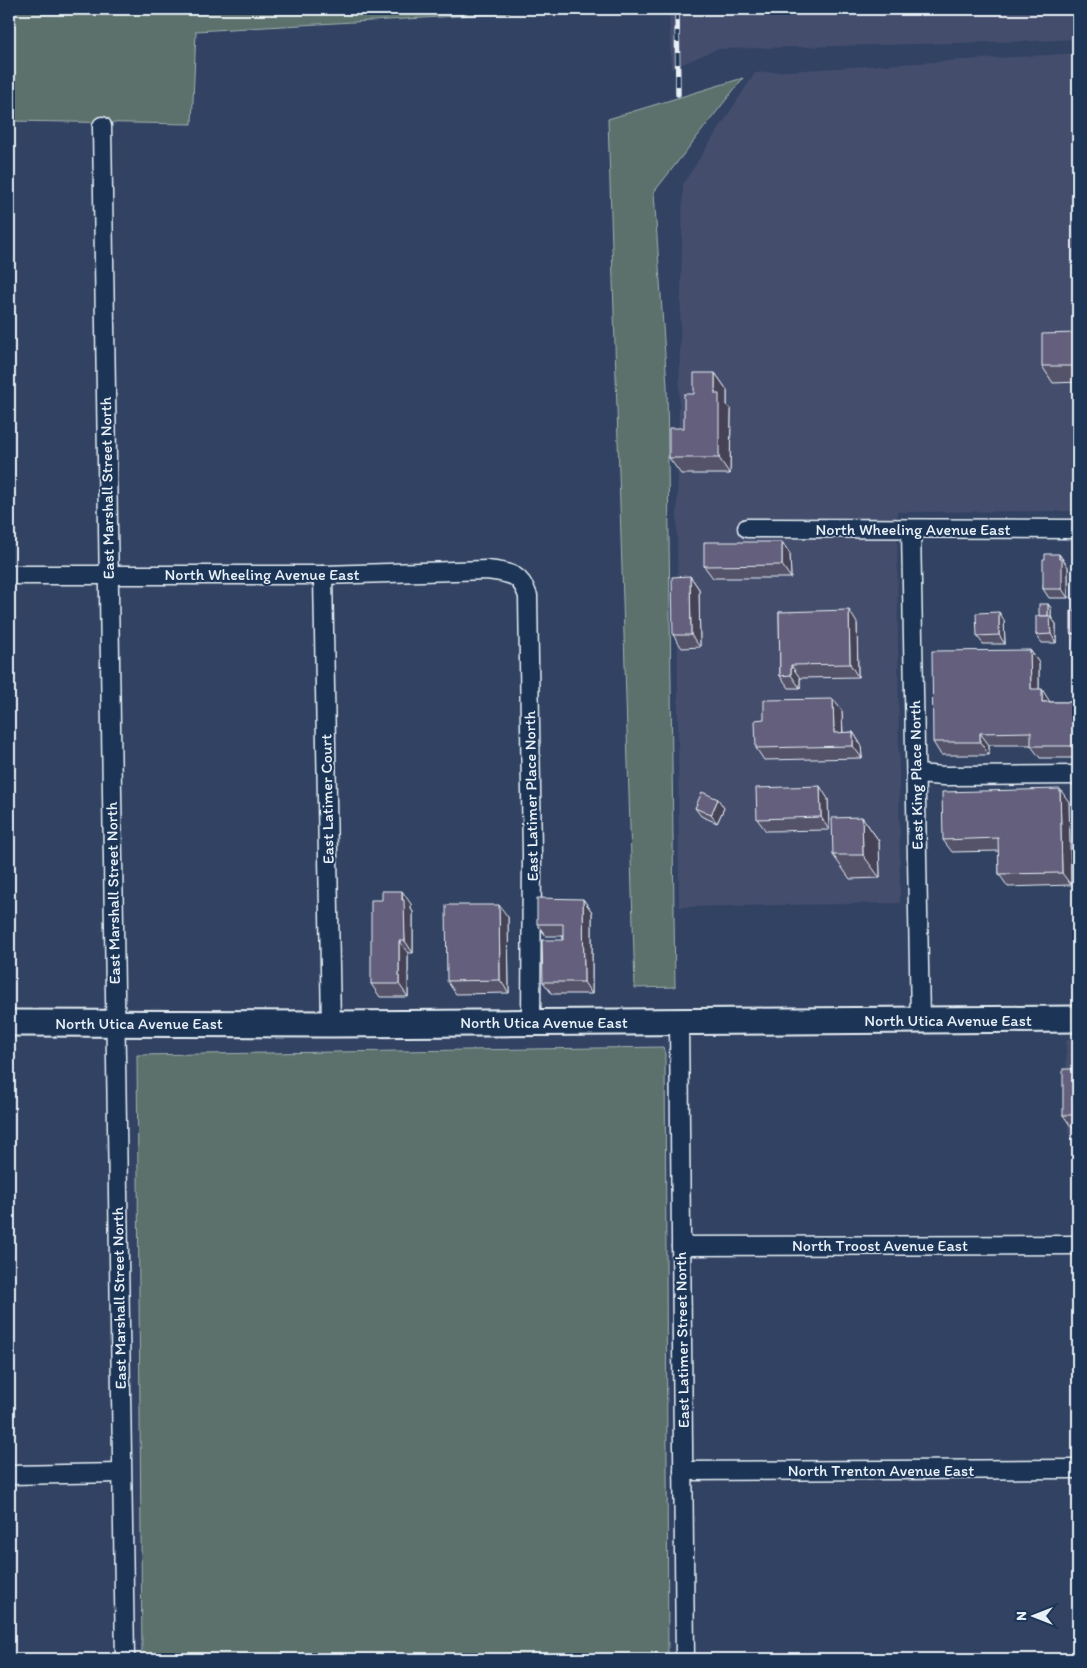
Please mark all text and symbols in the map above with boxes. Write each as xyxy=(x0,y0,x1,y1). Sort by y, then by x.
street label: East Marshall Street North xyxy=(96,396,118,580)
street label: North Wheeling Avenue East xyxy=(815,520,1011,539)
street label: North Wheeling Avenue East xyxy=(164,565,360,584)
street label: East King Place North xyxy=(905,700,927,850)
street label: East Latimer Place North xyxy=(520,710,542,881)
street label: East Latimer Court xyxy=(316,734,338,864)
street label: East Marshall Street North xyxy=(102,801,124,985)
street label: North Utica Avenue East xyxy=(864,1011,1032,1030)
street label: North Utica Avenue East xyxy=(460,1013,628,1032)
street label: North Utica Avenue East xyxy=(55,1014,223,1033)
street label: East Marshall Street North xyxy=(108,1206,130,1390)
street label: North Troost Avenue East xyxy=(792,1236,968,1255)
street label: East Latimer Street North xyxy=(671,1252,693,1428)
street label: North Trenton Avenue East xyxy=(788,1461,974,1480)
north arrow xyxy=(1010,1590,1060,1640)
text: N xyxy=(1013,1611,1030,1621)

